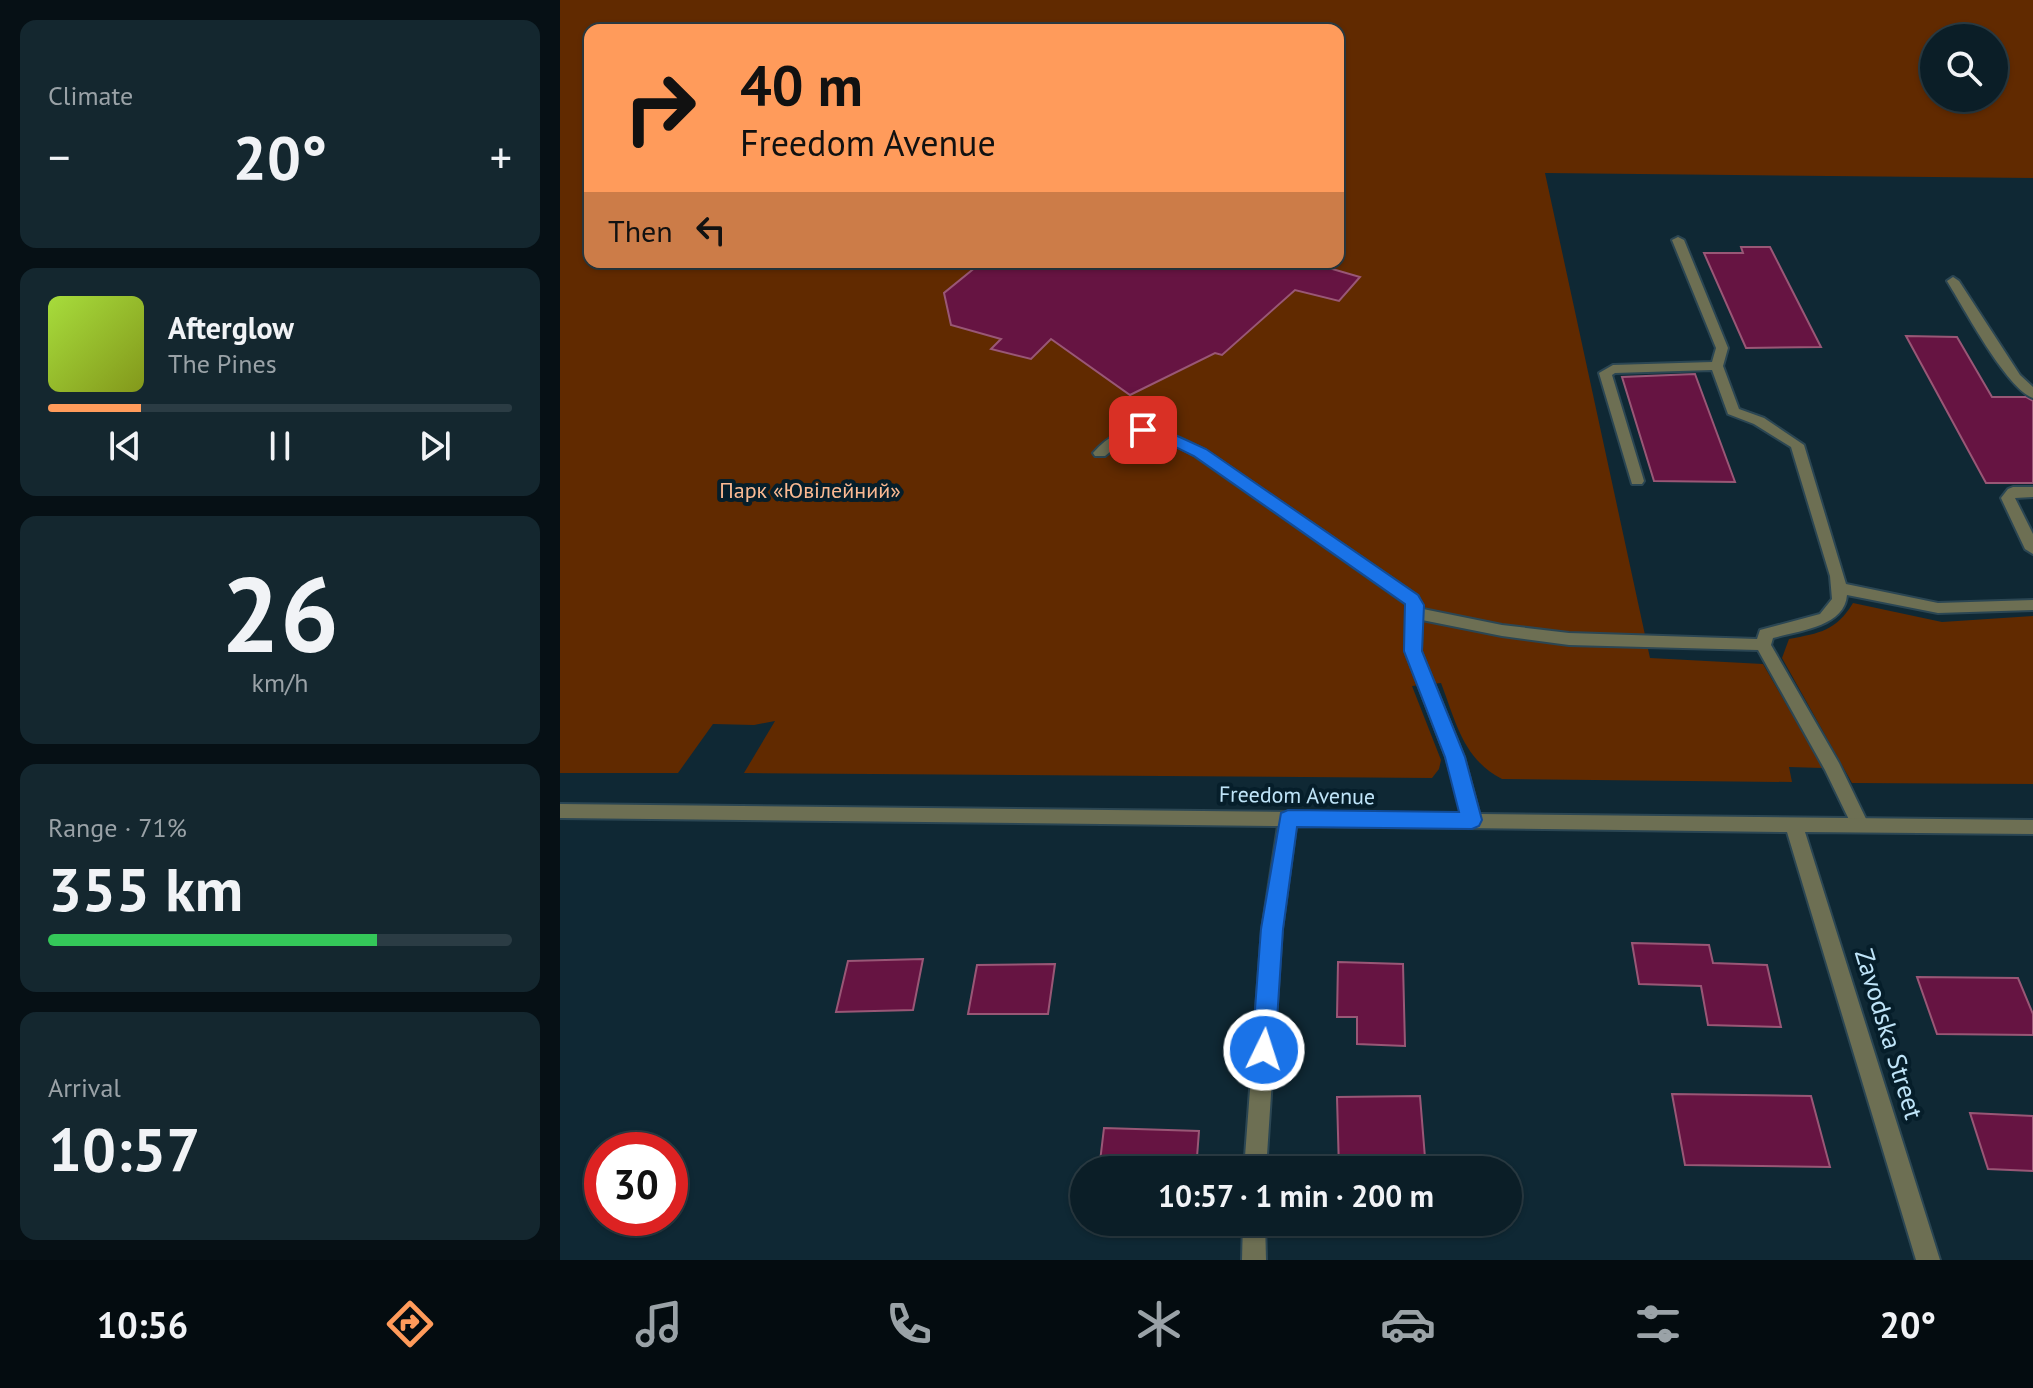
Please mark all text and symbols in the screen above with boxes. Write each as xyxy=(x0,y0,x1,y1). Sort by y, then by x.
map controls xyxy=(1920,24,2008,112)
button: search xyxy=(1920,24,2008,112)
text: 40 m xyxy=(740,49,863,121)
icon: right xyxy=(608,56,712,160)
text: Climate xyxy=(48,79,133,112)
text: 20° xyxy=(233,118,327,196)
text: Freedom Avenue xyxy=(740,119,996,166)
text: − xyxy=(48,128,70,185)
text: + xyxy=(490,128,512,185)
icon: left xyxy=(689,208,733,252)
text: Then xyxy=(608,211,673,250)
text: Afterglow xyxy=(168,308,294,347)
text: The Pines xyxy=(168,347,277,380)
pin xyxy=(1109,396,1177,464)
icon: arrive xyxy=(1121,408,1165,452)
icon: previous xyxy=(103,424,147,468)
icon: pause xyxy=(258,424,302,468)
icon: next xyxy=(413,424,457,468)
park label: Парк «Ювілейний» xyxy=(719,476,901,504)
text: 26 xyxy=(221,546,339,681)
text: km/h xyxy=(252,666,309,699)
street label: Freedom Avenue xyxy=(1219,780,1375,810)
text: Range · 71% xyxy=(48,811,187,844)
text: 355 km xyxy=(48,850,243,928)
street label: Zavodska Street xyxy=(1848,945,1931,1123)
position arrow xyxy=(1222,1008,1306,1092)
text: Arrival xyxy=(48,1071,121,1104)
text: 10:57 xyxy=(48,1110,200,1188)
speed limit sign: 30 xyxy=(584,1132,688,1236)
text: 10:57 · 1 min · 200 m xyxy=(1158,1176,1434,1215)
icon: directions xyxy=(382,1296,438,1352)
icon: music xyxy=(631,1296,687,1352)
icon: phone xyxy=(881,1296,937,1352)
icon: climate xyxy=(1131,1296,1187,1352)
icon: car xyxy=(1380,1296,1436,1352)
icon: filters xyxy=(1630,1296,1686,1352)
text: 10:56 xyxy=(97,1301,188,1348)
text: 20° xyxy=(1880,1301,1936,1348)

